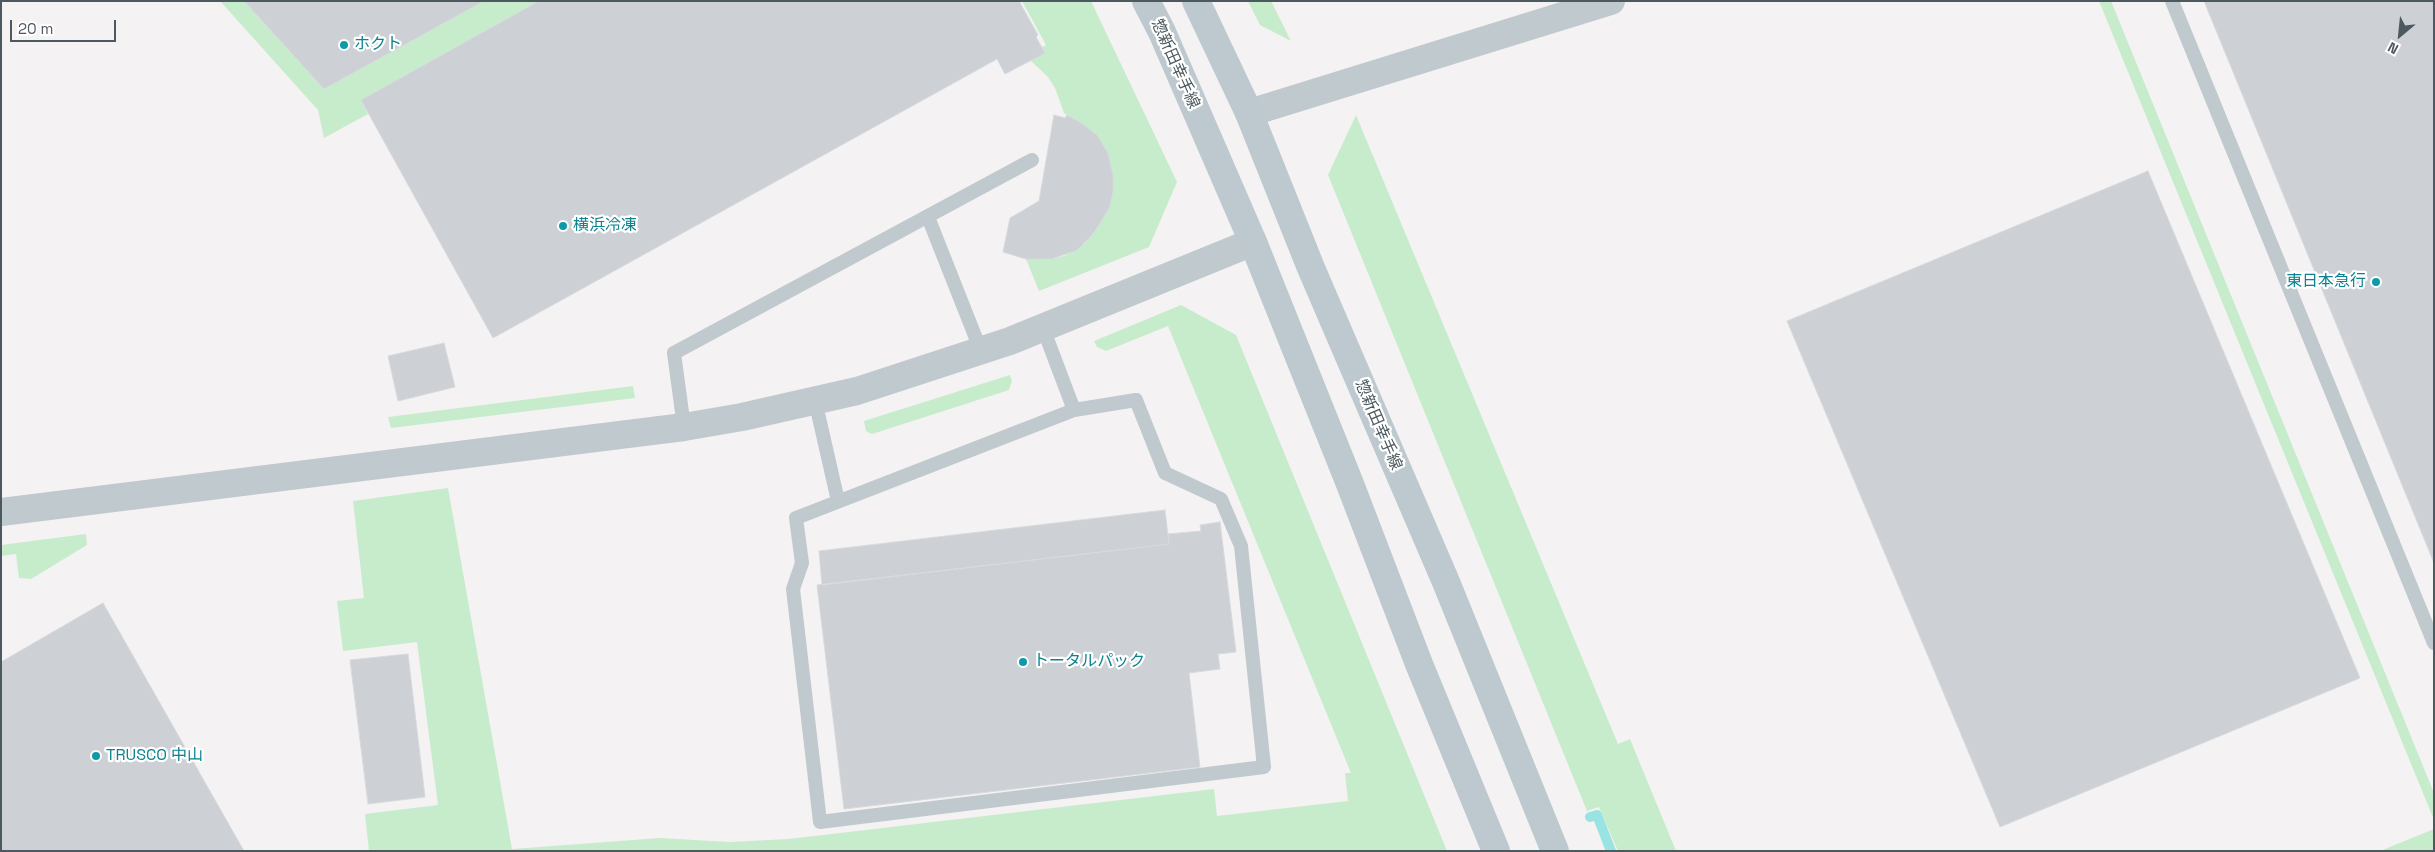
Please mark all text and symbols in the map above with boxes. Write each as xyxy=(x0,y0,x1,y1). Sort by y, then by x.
scale bar xyxy=(12,10,119,42)
north arrow xyxy=(2375,10,2425,60)
street label: 惣新田幸手線 xyxy=(1147,16,1203,112)
text: 20 m xyxy=(18,19,53,38)
place label: ホクト xyxy=(354,35,402,55)
text: N xyxy=(2385,38,2401,58)
marker: ホクト xyxy=(338,39,350,51)
place label: 横浜冷凍 xyxy=(573,216,637,236)
marker: 横浜冷凍 xyxy=(557,220,569,232)
place label: 東日本急行 xyxy=(2286,272,2366,292)
marker: 東日本急行 xyxy=(2370,276,2382,288)
street label: 惣新田幸手線 xyxy=(1350,377,1406,473)
place label: トータルパック xyxy=(1033,652,1145,672)
marker: トータルパック xyxy=(1017,656,1029,668)
place label: TRUSCO 中山 xyxy=(106,746,203,766)
marker: TRUSCO 中山 xyxy=(90,750,102,762)

